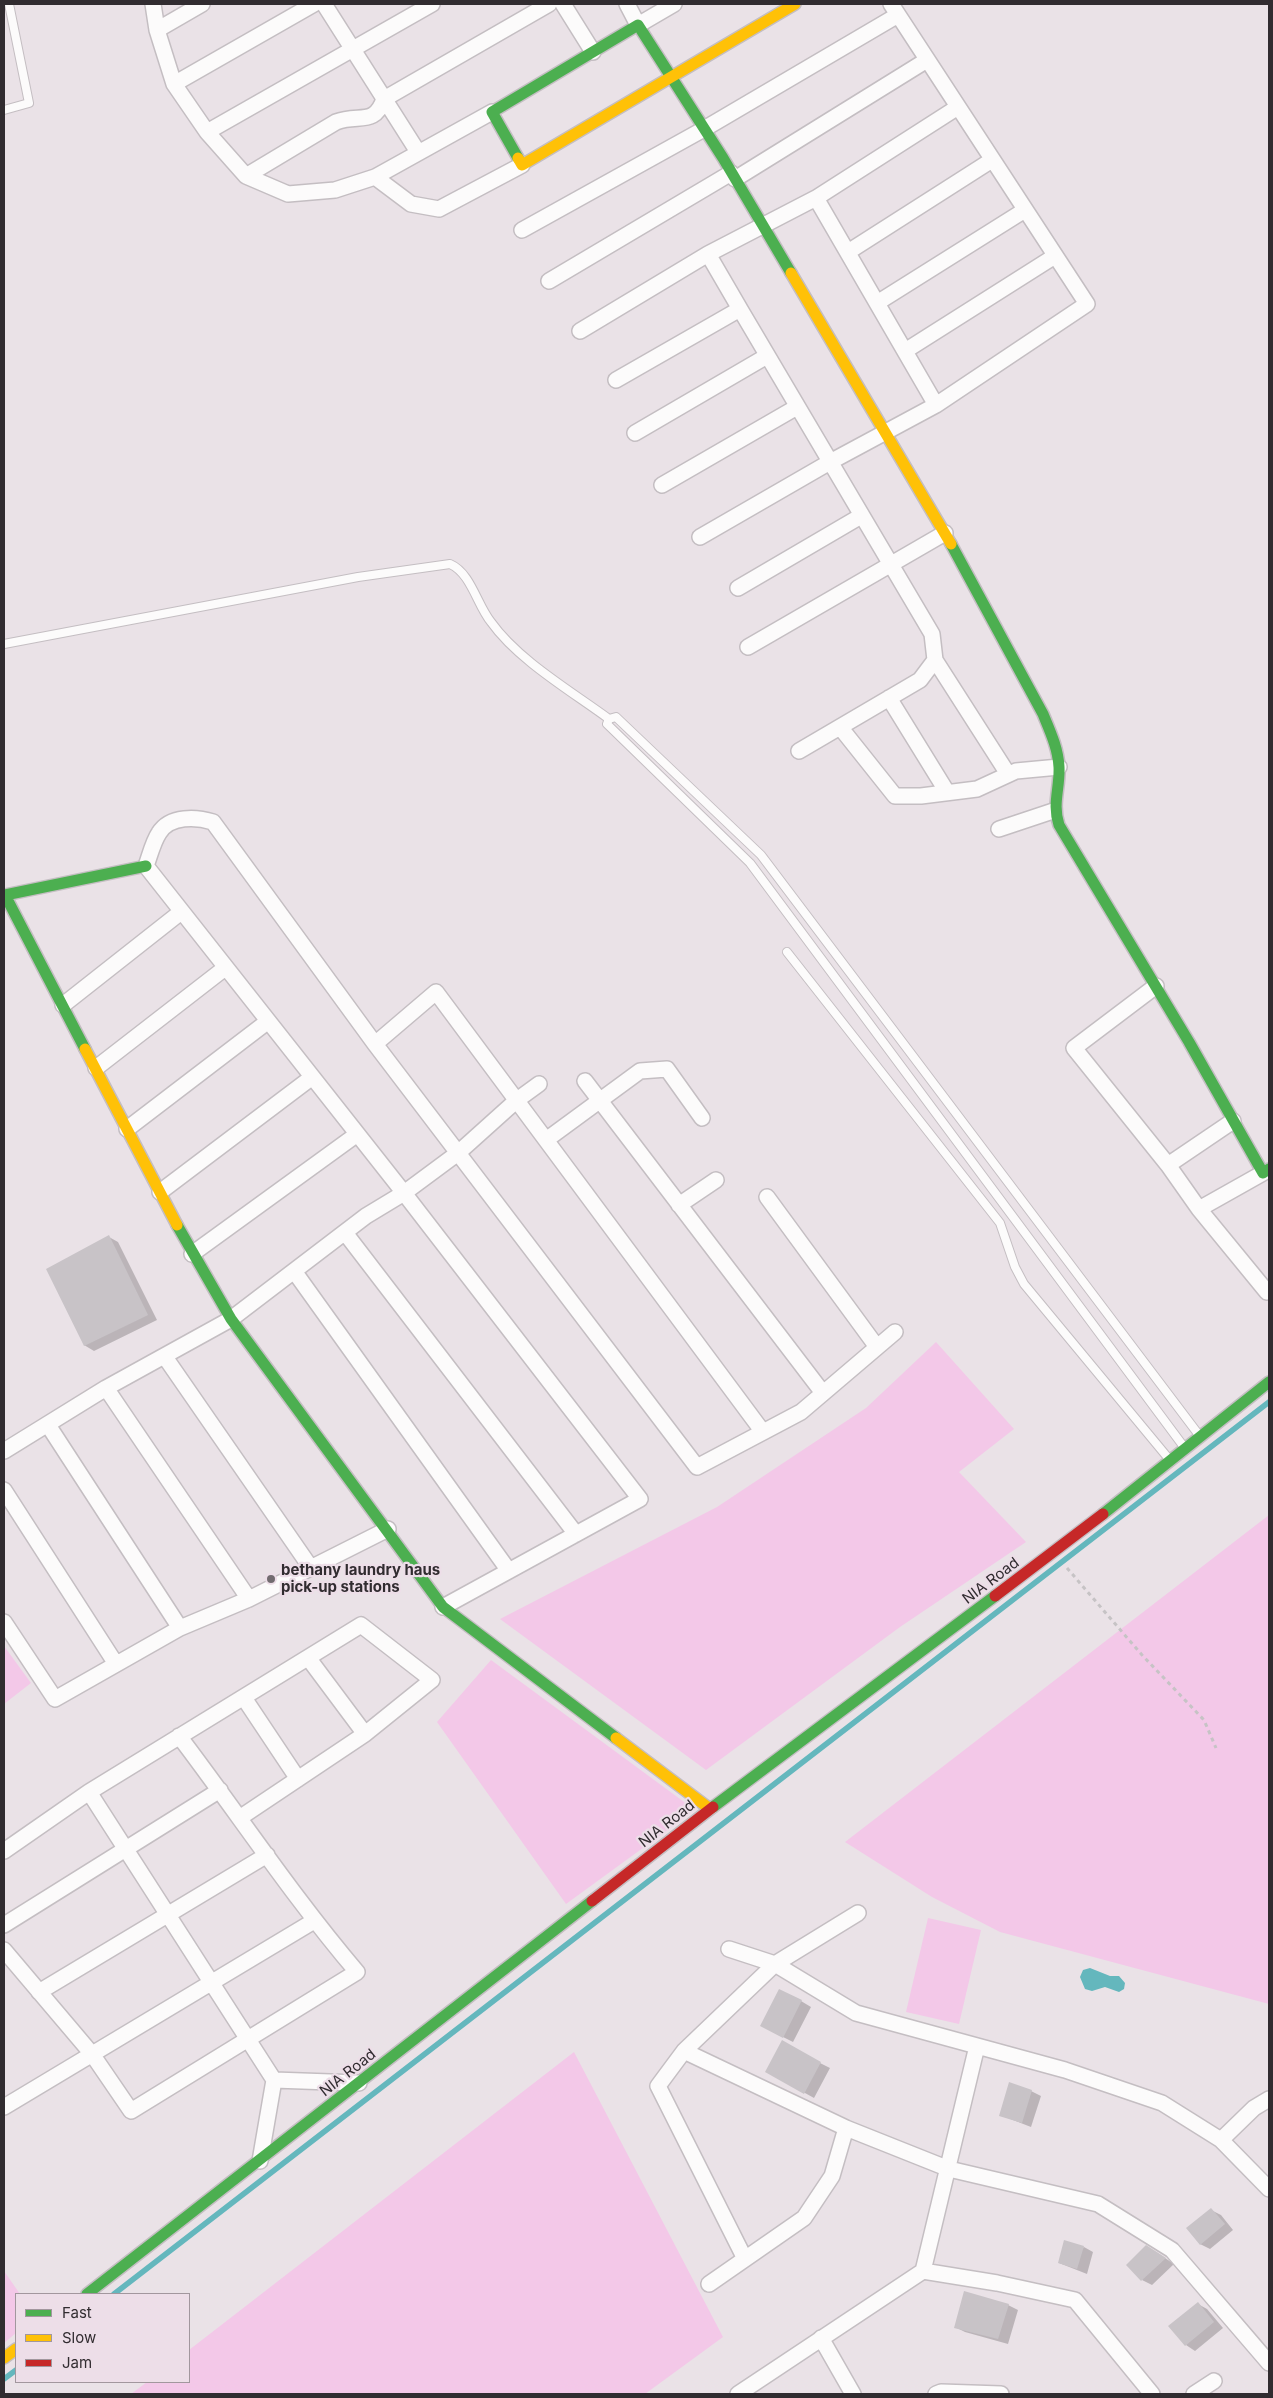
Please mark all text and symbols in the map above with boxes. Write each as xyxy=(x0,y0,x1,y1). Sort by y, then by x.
street label: NIA Road xyxy=(959,1554,1023,1608)
place label: bethany laundry haus pick-up stations xyxy=(281,1561,440,1596)
marker: bethany laundry haus pick-up stations xyxy=(265,1573,277,1585)
street label: NIA Road xyxy=(635,1797,699,1851)
street label: NIA Road xyxy=(316,2046,380,2100)
legend xyxy=(15,2293,190,2383)
text: Fast xyxy=(62,2303,92,2322)
text: Slow xyxy=(62,2328,96,2347)
text: Jam xyxy=(62,2353,92,2372)

